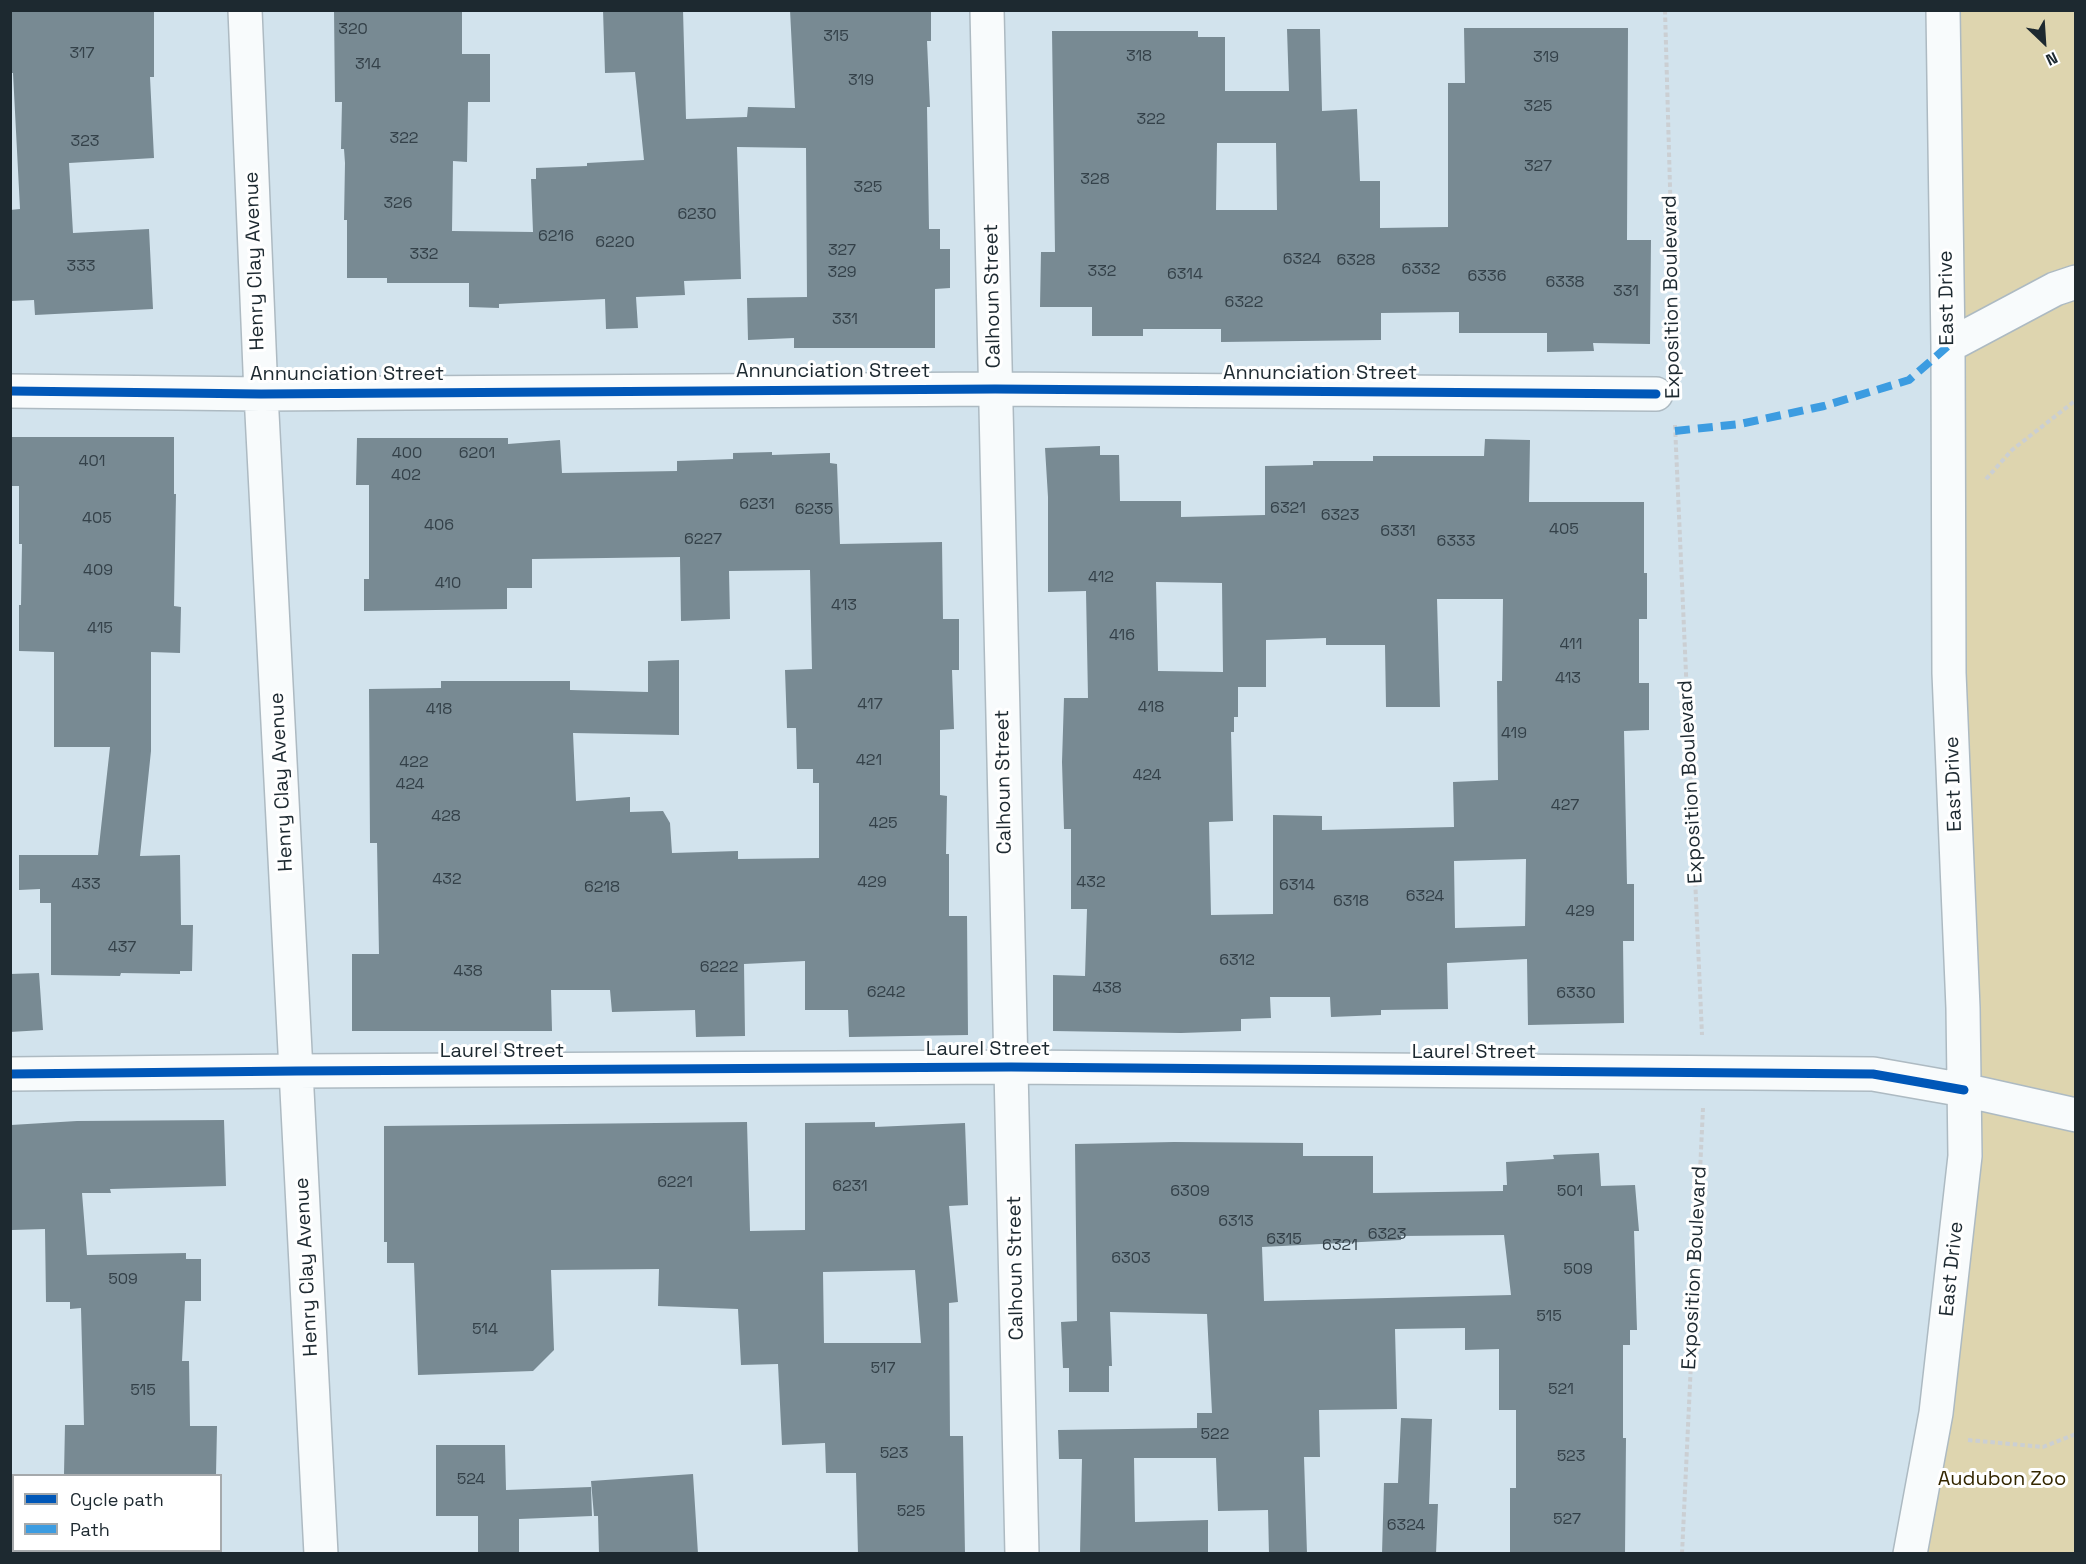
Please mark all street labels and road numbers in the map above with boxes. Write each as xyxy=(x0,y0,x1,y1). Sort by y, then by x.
street label: Henry Clay Avenue xyxy=(240,171,270,351)
street label: Exposition Boulevard xyxy=(1658,195,1686,399)
street label: Calhoun Street xyxy=(980,223,1006,369)
street label: East Drive xyxy=(1934,250,1960,346)
street label: Annunciation Street xyxy=(736,360,930,384)
street label: Annunciation Street xyxy=(1223,362,1417,386)
street label: Annunciation Street xyxy=(250,363,444,387)
street label: Exposition Boulevard xyxy=(1674,680,1708,884)
street label: Henry Clay Avenue xyxy=(265,692,299,872)
street label: Calhoun Street xyxy=(991,709,1017,855)
street label: East Drive xyxy=(1940,736,1968,832)
street label: Laurel Street xyxy=(926,1038,1050,1062)
street label: Laurel Street xyxy=(440,1040,564,1064)
street label: Laurel Street xyxy=(1412,1041,1536,1065)
street label: Exposition Boulevard xyxy=(1678,1166,1712,1370)
street label: Henry Clay Avenue xyxy=(290,1177,324,1357)
street label: Calhoun Street xyxy=(1003,1195,1029,1341)
street label: East Drive xyxy=(1935,1220,1969,1318)

